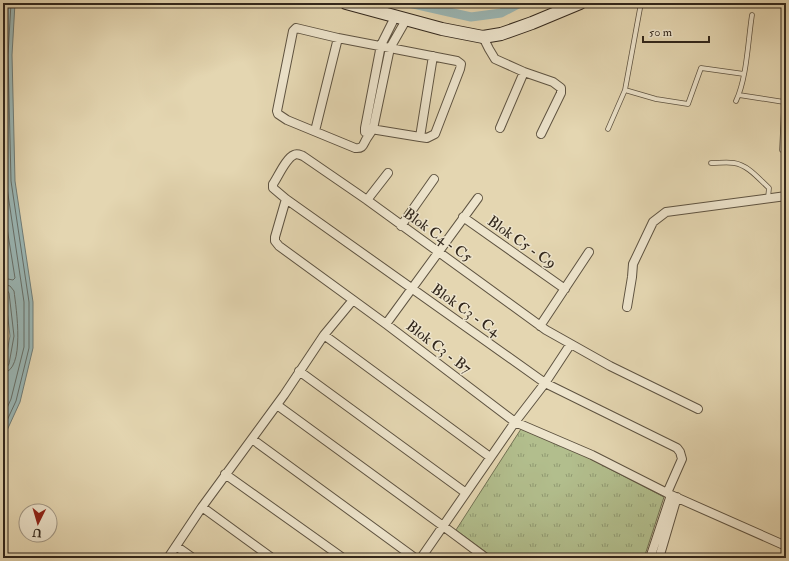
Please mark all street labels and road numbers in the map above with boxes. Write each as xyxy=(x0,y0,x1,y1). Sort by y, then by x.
street label: Blok C4 - C5 xyxy=(400,204,476,267)
street label: Blok C5 - C9 xyxy=(484,212,560,273)
street label: Blok C3 - C4 xyxy=(428,280,504,342)
street label: Blok C3 - B7 xyxy=(402,317,475,378)

